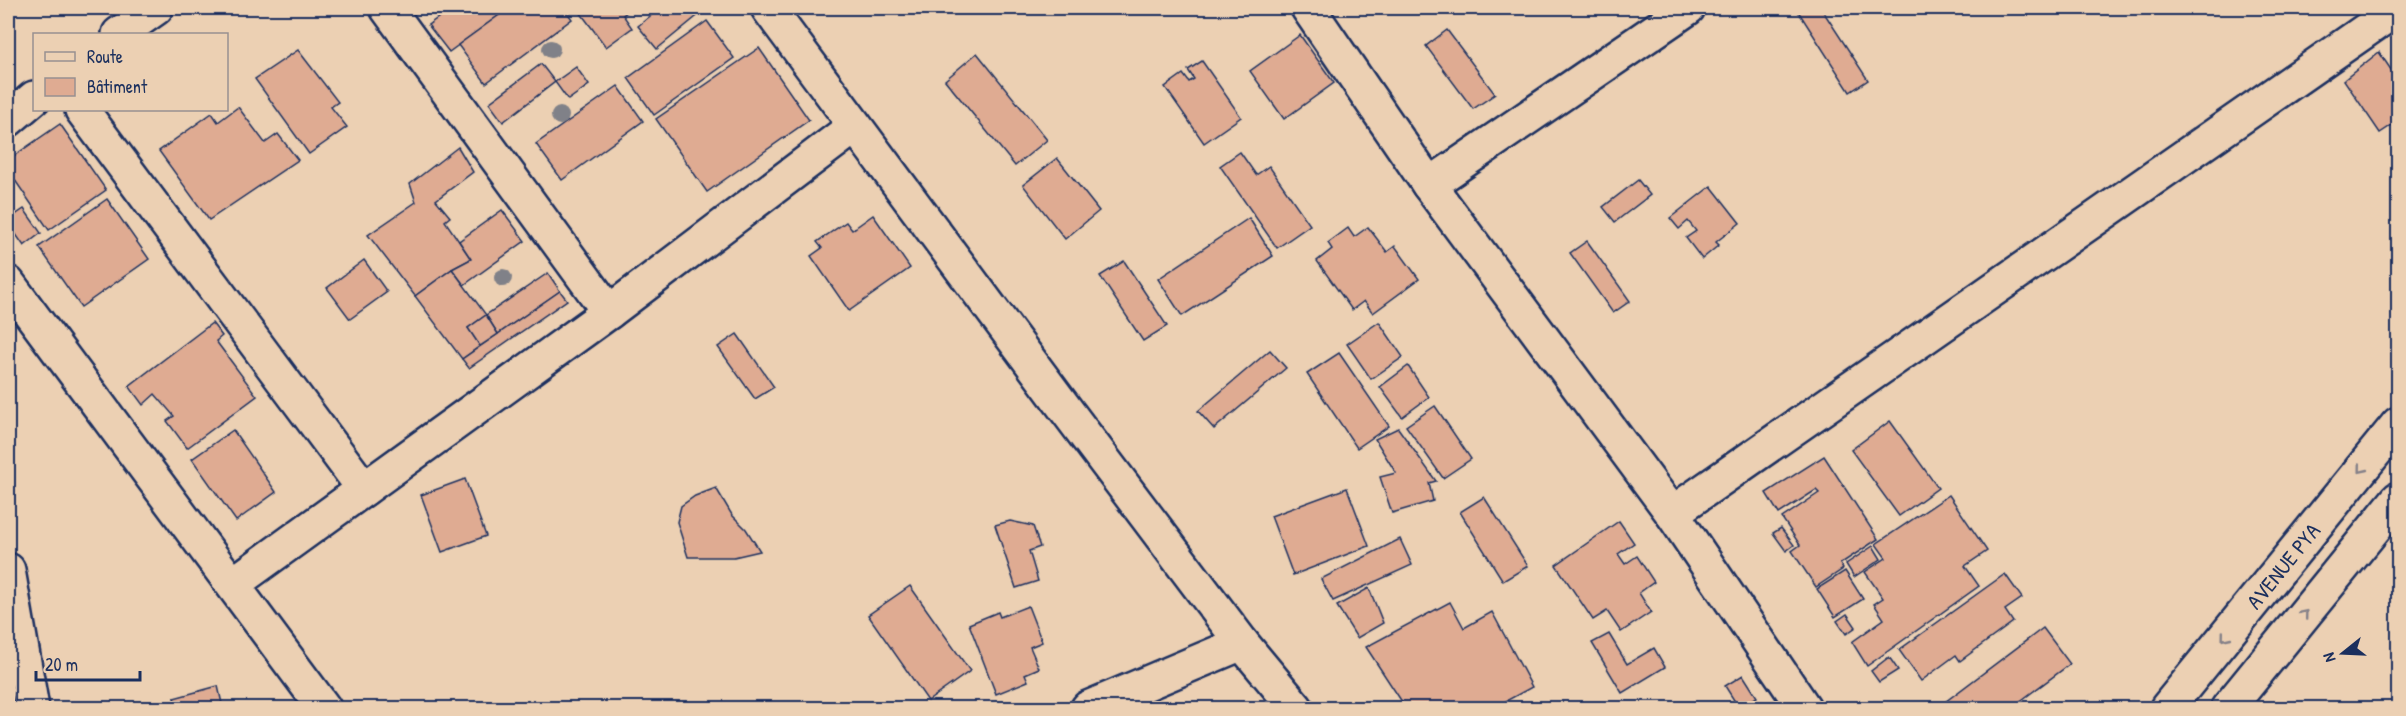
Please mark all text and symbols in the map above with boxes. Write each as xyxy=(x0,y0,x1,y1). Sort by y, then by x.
legend xyxy=(33,33,228,111)
text: Route xyxy=(87,44,123,69)
text: Bâtiment xyxy=(87,74,148,99)
one-way arrow xyxy=(2358,462,2369,473)
street label: AVENUE PYA xyxy=(2239,517,2327,615)
one-way arrow xyxy=(2297,610,2308,621)
north arrow xyxy=(2313,623,2373,683)
one-way arrow xyxy=(2221,630,2232,641)
scale bar xyxy=(36,644,140,682)
text: N xyxy=(2317,650,2341,665)
text: 20 m xyxy=(45,652,78,677)

